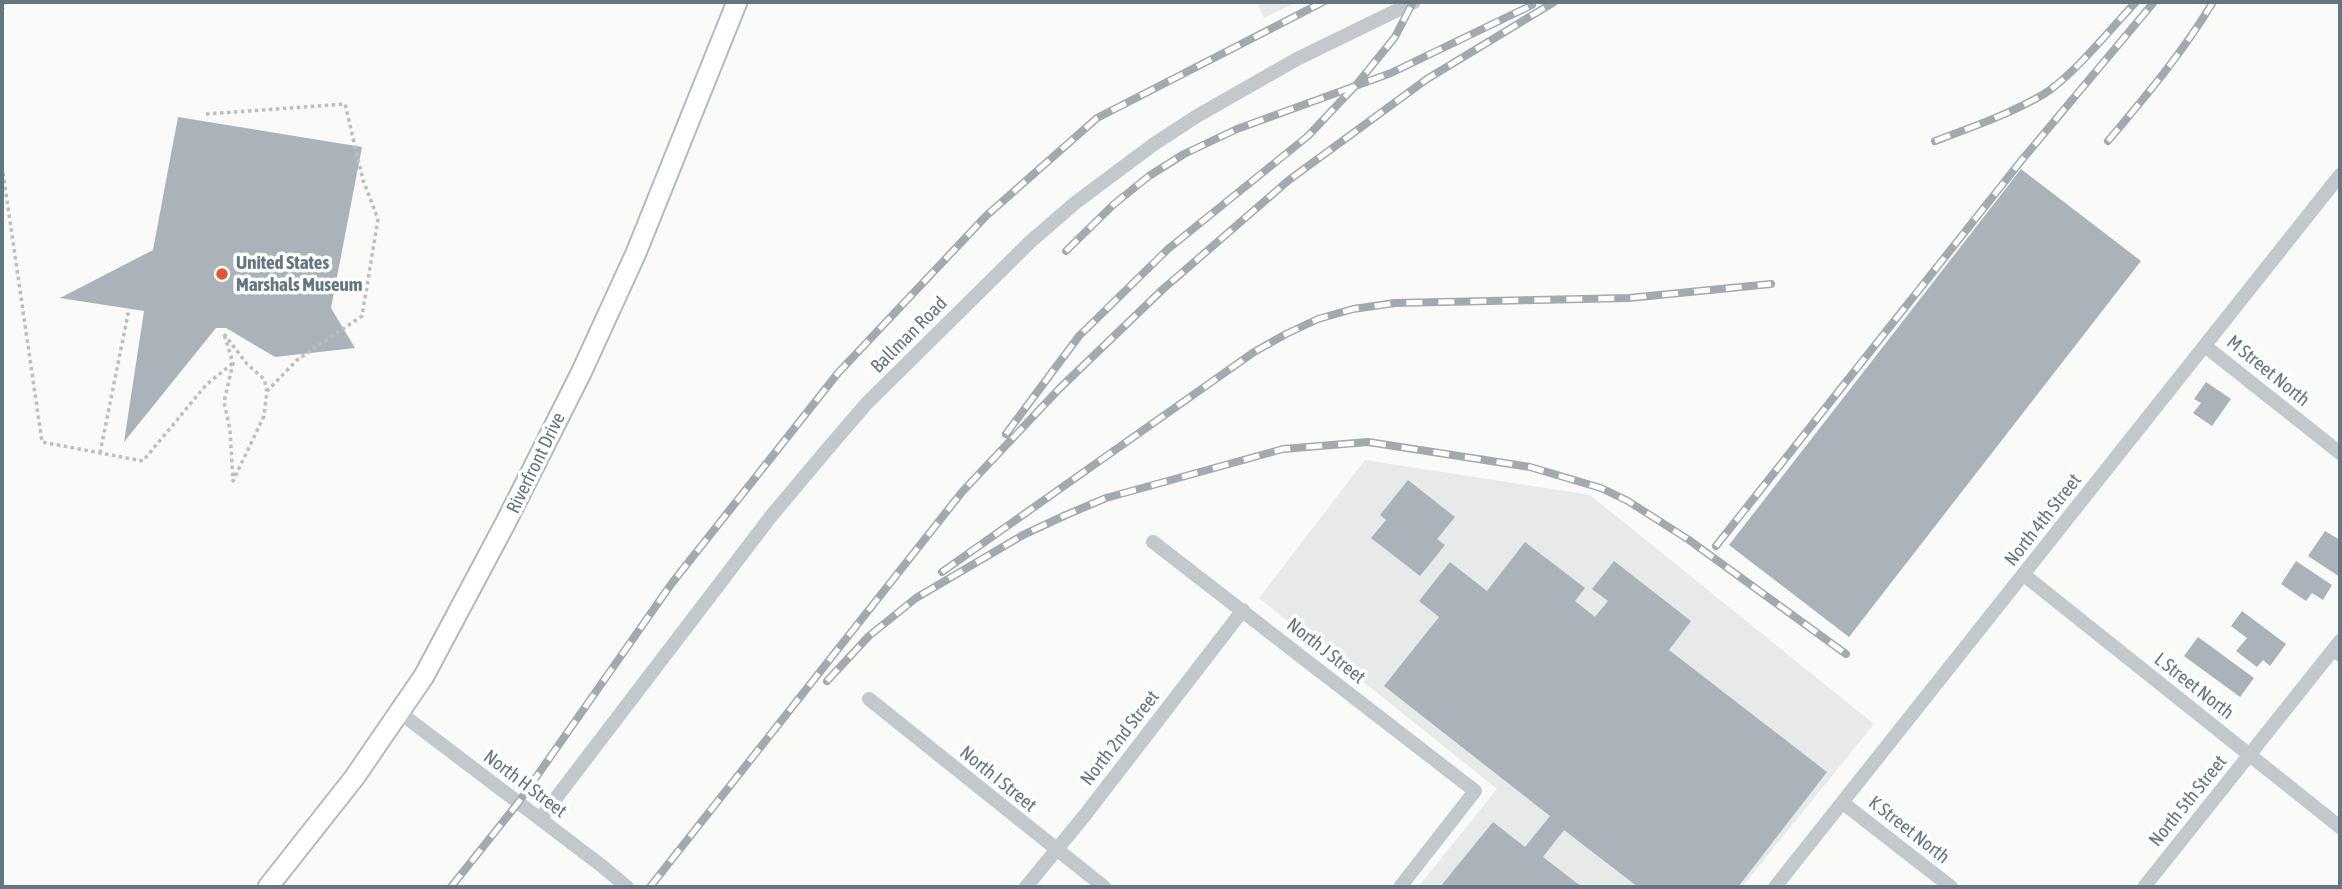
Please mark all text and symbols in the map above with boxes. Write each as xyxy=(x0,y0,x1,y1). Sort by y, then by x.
place label: United States Marshals Museum xyxy=(236,252,362,296)
marker: United States Marshals Museum xyxy=(214,266,230,282)
street label: Ballman Road xyxy=(866,292,952,378)
street label: M Street North xyxy=(2222,331,2314,411)
street label: Riverfront Drive xyxy=(502,409,570,517)
street label: North 4th Street xyxy=(2000,469,2086,571)
street label: North J Street xyxy=(1282,613,1370,689)
street label: L Street North xyxy=(2150,648,2238,724)
street label: North 2nd Street xyxy=(1076,686,1164,790)
street label: North I Street xyxy=(955,741,1041,817)
street label: North H Street xyxy=(479,745,571,823)
street label: North 5th Street xyxy=(2144,751,2232,851)
street label: K Street North xyxy=(1864,791,1954,869)

